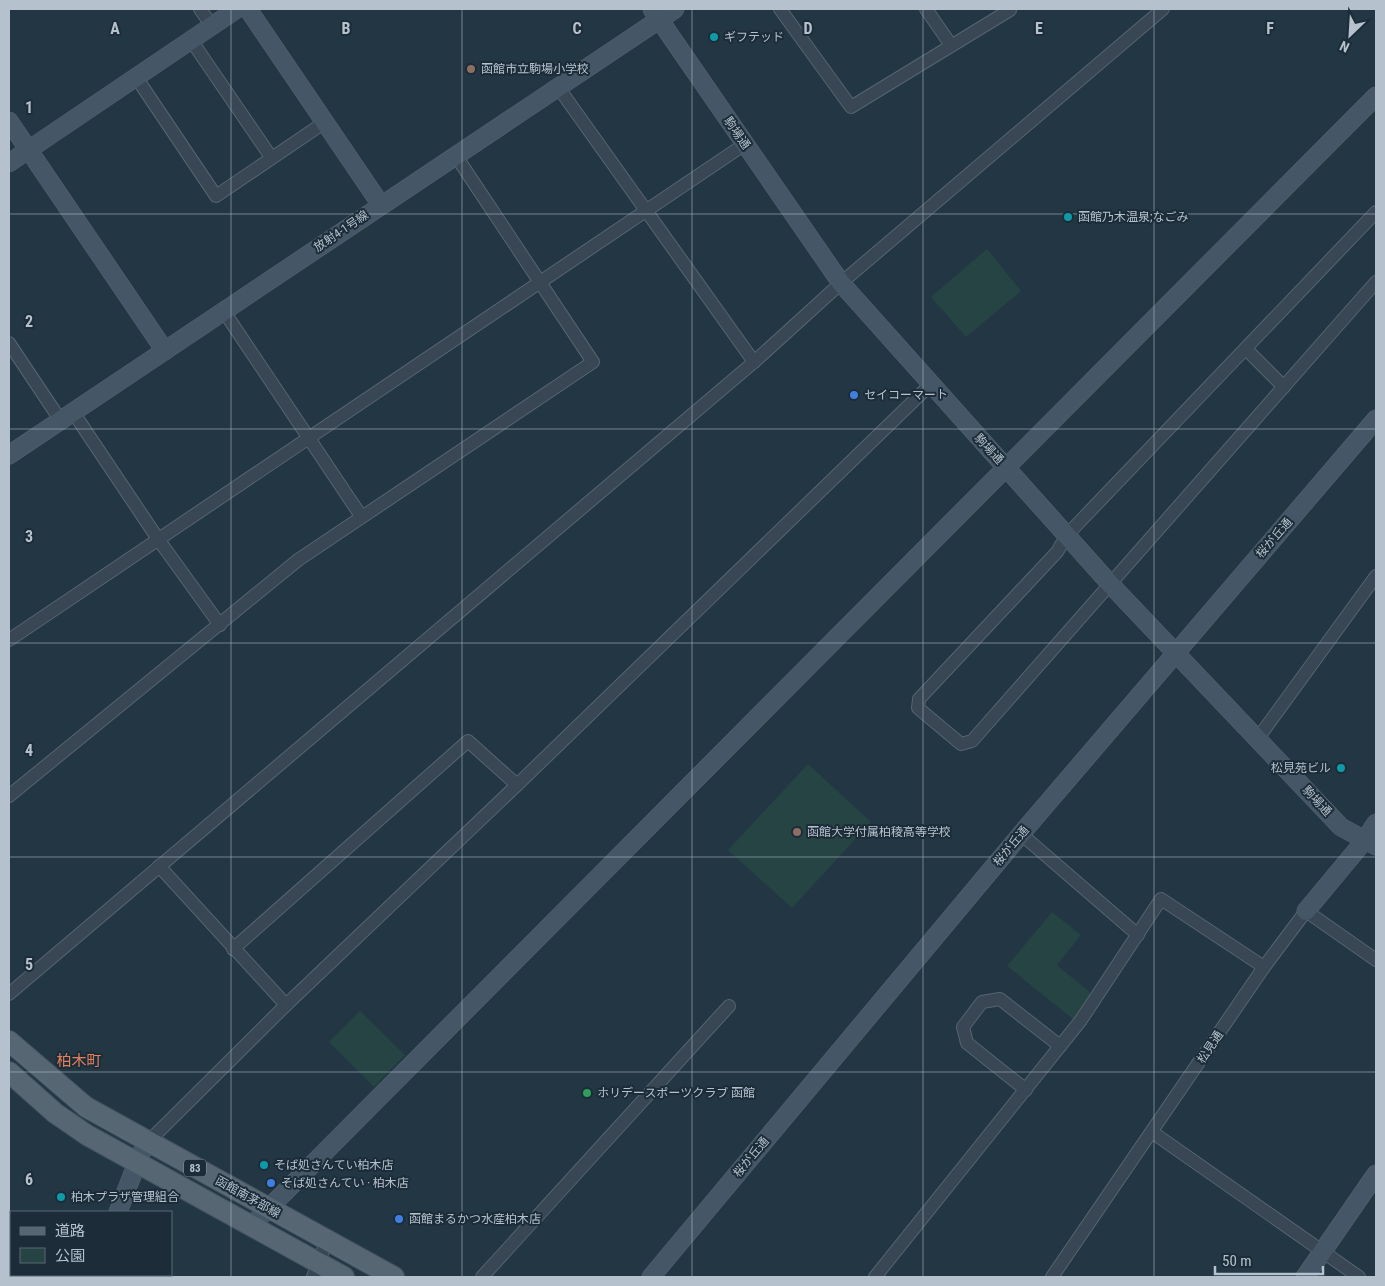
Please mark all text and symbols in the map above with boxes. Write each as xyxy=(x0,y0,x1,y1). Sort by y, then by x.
north arrow xyxy=(1325,10,1375,60)
text: A xyxy=(110,19,120,38)
text: B xyxy=(342,19,351,38)
text: C xyxy=(572,19,582,38)
text: D xyxy=(803,19,813,38)
text: E xyxy=(1035,19,1043,38)
text: F xyxy=(1266,19,1274,38)
place label: ギフテッド xyxy=(724,30,784,44)
marker: ギフテッド xyxy=(708,31,720,43)
text: N xyxy=(1337,38,1352,56)
place label: 函館市立駒場小学校 xyxy=(481,62,589,76)
marker: 函館市立駒場小学校 xyxy=(465,63,477,75)
text: 1 xyxy=(25,98,33,117)
street label: 駒場通 xyxy=(721,114,753,152)
street label: 放射4-1号線 xyxy=(311,208,371,254)
place label: 函館乃木温泉;なごみ xyxy=(1078,210,1188,224)
marker: 函館乃木温泉;なごみ xyxy=(1062,211,1074,223)
text: 2 xyxy=(25,312,33,331)
place label: セイコーマート xyxy=(864,388,948,402)
marker: セイコーマート xyxy=(848,389,860,401)
street label: 駒場通 xyxy=(972,431,1006,467)
street label: 桜が丘通 xyxy=(1253,515,1295,561)
text: 3 xyxy=(25,527,33,546)
text: 4 xyxy=(25,741,33,760)
place label: 松見苑ビル xyxy=(1271,761,1331,775)
marker: 松見苑ビル xyxy=(1335,762,1347,774)
street label: 駒場通 xyxy=(1300,783,1334,819)
street label: 桜が丘通 xyxy=(990,823,1032,869)
place label: 函館大学付属柏稜高等学校 xyxy=(807,825,951,839)
marker: 函館大学付属柏稜高等学校 xyxy=(791,826,803,838)
text: 5 xyxy=(25,955,33,974)
street label: 松見通 xyxy=(1194,1028,1226,1066)
district label: 柏木町 xyxy=(56,1052,102,1070)
place label: ホリデースポーツクラブ 函館 xyxy=(597,1086,755,1100)
marker: ホリデースポーツクラブ 函館 xyxy=(581,1087,593,1099)
street label: 桜が丘通 xyxy=(730,1134,772,1180)
place label: そば処さんてい柏木店 xyxy=(274,1158,393,1172)
marker: そば処さんてい柏木店 xyxy=(258,1159,270,1171)
road number: 83 xyxy=(184,1160,206,1176)
text: 6 xyxy=(25,1170,33,1189)
street label: 函館南茅部線 xyxy=(213,1173,283,1221)
place label: そば処さんてい · 柏木店 xyxy=(281,1176,409,1190)
marker: そば処さんてい · 柏木店 xyxy=(265,1177,277,1189)
place label: 柏木プラザ管理組合 xyxy=(71,1190,179,1204)
marker: 柏木プラザ管理組合 xyxy=(55,1191,67,1203)
legend xyxy=(10,1211,172,1276)
place label: 函館まるかつ水産柏木店 xyxy=(409,1212,541,1226)
marker: 函館まるかつ水産柏木店 xyxy=(393,1213,405,1225)
text: 道路 xyxy=(55,1222,85,1240)
scale bar xyxy=(1215,1244,1322,1276)
text: 公園 xyxy=(55,1247,85,1265)
text: 50 m xyxy=(1222,1252,1252,1270)

